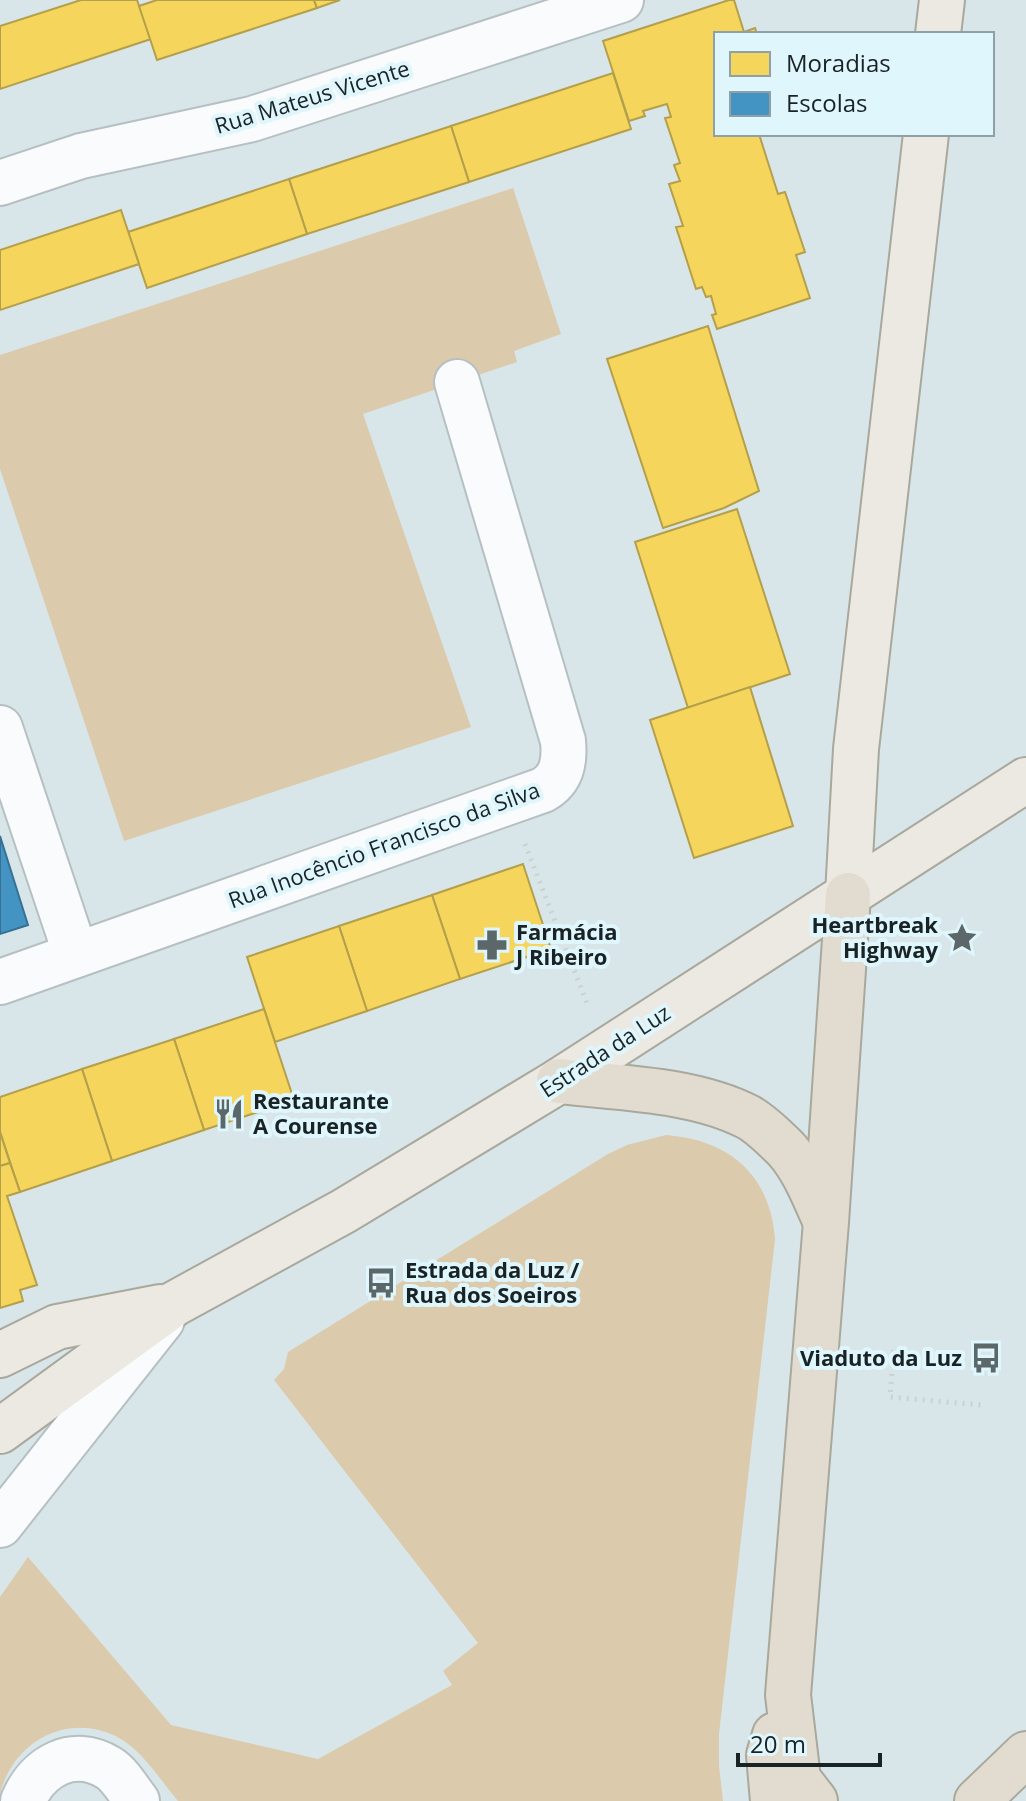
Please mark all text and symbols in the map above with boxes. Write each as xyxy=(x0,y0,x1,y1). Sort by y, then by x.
legend xyxy=(714,32,994,136)
text: Moradias xyxy=(786,46,891,79)
street label: Rua Mateus Vicente xyxy=(211,52,413,140)
text: Escolas xyxy=(786,86,868,119)
street label: Rua Inocêncio Francisco da Silva xyxy=(224,774,543,914)
place label: Heartbreak Highway xyxy=(812,909,938,964)
place label: Farmácia J Ribeiro xyxy=(514,916,618,971)
place icon: Heartbreak Highway xyxy=(945,921,979,955)
pharmacy icon: Farmácia J Ribeiro xyxy=(475,928,509,962)
street label: Estrada da Luz xyxy=(533,997,675,1104)
place label: Restaurante A Courense xyxy=(253,1085,389,1140)
restaurant icon: Restaurante A Courense xyxy=(212,1097,246,1131)
place label: Estrada da Luz / Rua dos Soeiros xyxy=(405,1254,579,1309)
bus stop icon: Estrada da Luz / Rua dos Soeiros xyxy=(364,1266,398,1300)
bus stop icon: Viaduto da Luz xyxy=(969,1341,1003,1375)
place label: Viaduto da Luz xyxy=(800,1342,962,1372)
scale bar xyxy=(738,1717,880,1767)
text: 20 m xyxy=(750,1727,806,1760)

